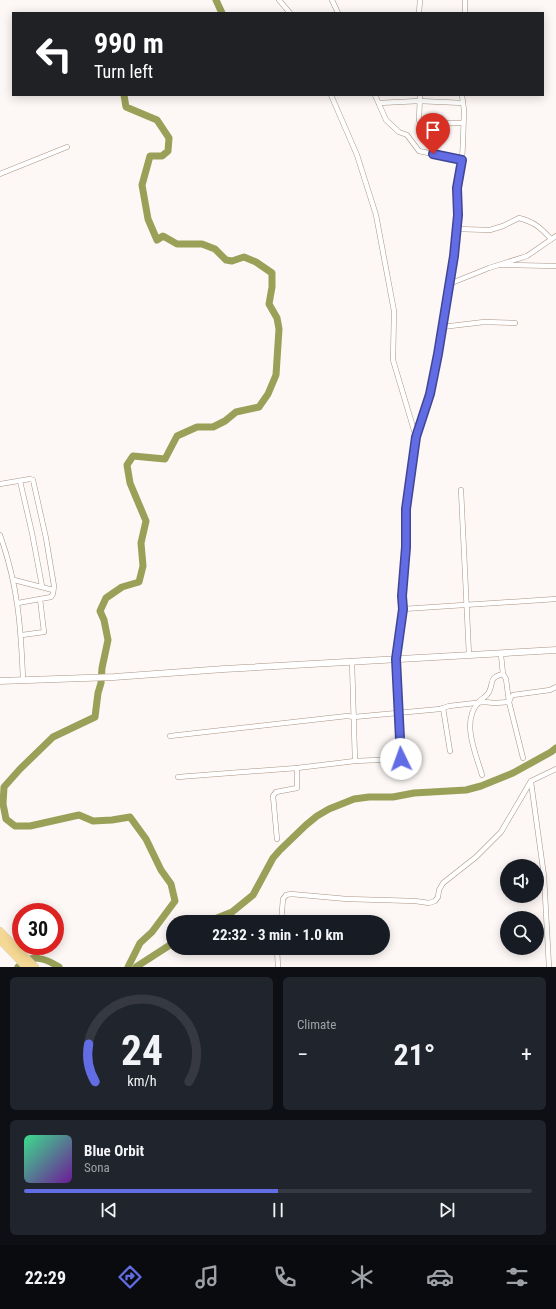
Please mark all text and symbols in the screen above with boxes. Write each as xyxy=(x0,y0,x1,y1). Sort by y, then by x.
text: 990 m xyxy=(94,27,164,60)
icon: left xyxy=(28,28,80,80)
text: Turn left xyxy=(94,61,153,82)
pin xyxy=(416,113,450,154)
icon: arrive xyxy=(422,119,444,141)
position arrow xyxy=(380,738,422,780)
map controls xyxy=(500,859,544,955)
button: sound xyxy=(500,859,544,903)
speed limit sign: 30 xyxy=(12,903,64,955)
button: search xyxy=(500,911,544,955)
text: 22:32 · 3 min · 1.0 km xyxy=(212,926,344,944)
text: Climate xyxy=(297,1017,336,1032)
text: 24 xyxy=(120,1025,163,1074)
text: 21° xyxy=(394,1037,436,1072)
text: − xyxy=(297,1042,308,1067)
text: + xyxy=(521,1042,532,1067)
text: km/h xyxy=(127,1072,156,1088)
text: Blue Orbit xyxy=(84,1142,144,1160)
text: Sona xyxy=(84,1160,110,1175)
icon: previous xyxy=(98,1199,120,1221)
icon: pause xyxy=(267,1199,289,1221)
icon: next xyxy=(436,1199,458,1221)
icon: directions xyxy=(116,1263,144,1291)
icon: music xyxy=(193,1263,221,1291)
icon: phone xyxy=(271,1263,299,1291)
icon: climate xyxy=(348,1263,376,1291)
icon: car xyxy=(426,1263,454,1291)
icon: filters xyxy=(503,1263,531,1291)
text: 22:29 xyxy=(25,1267,66,1288)

